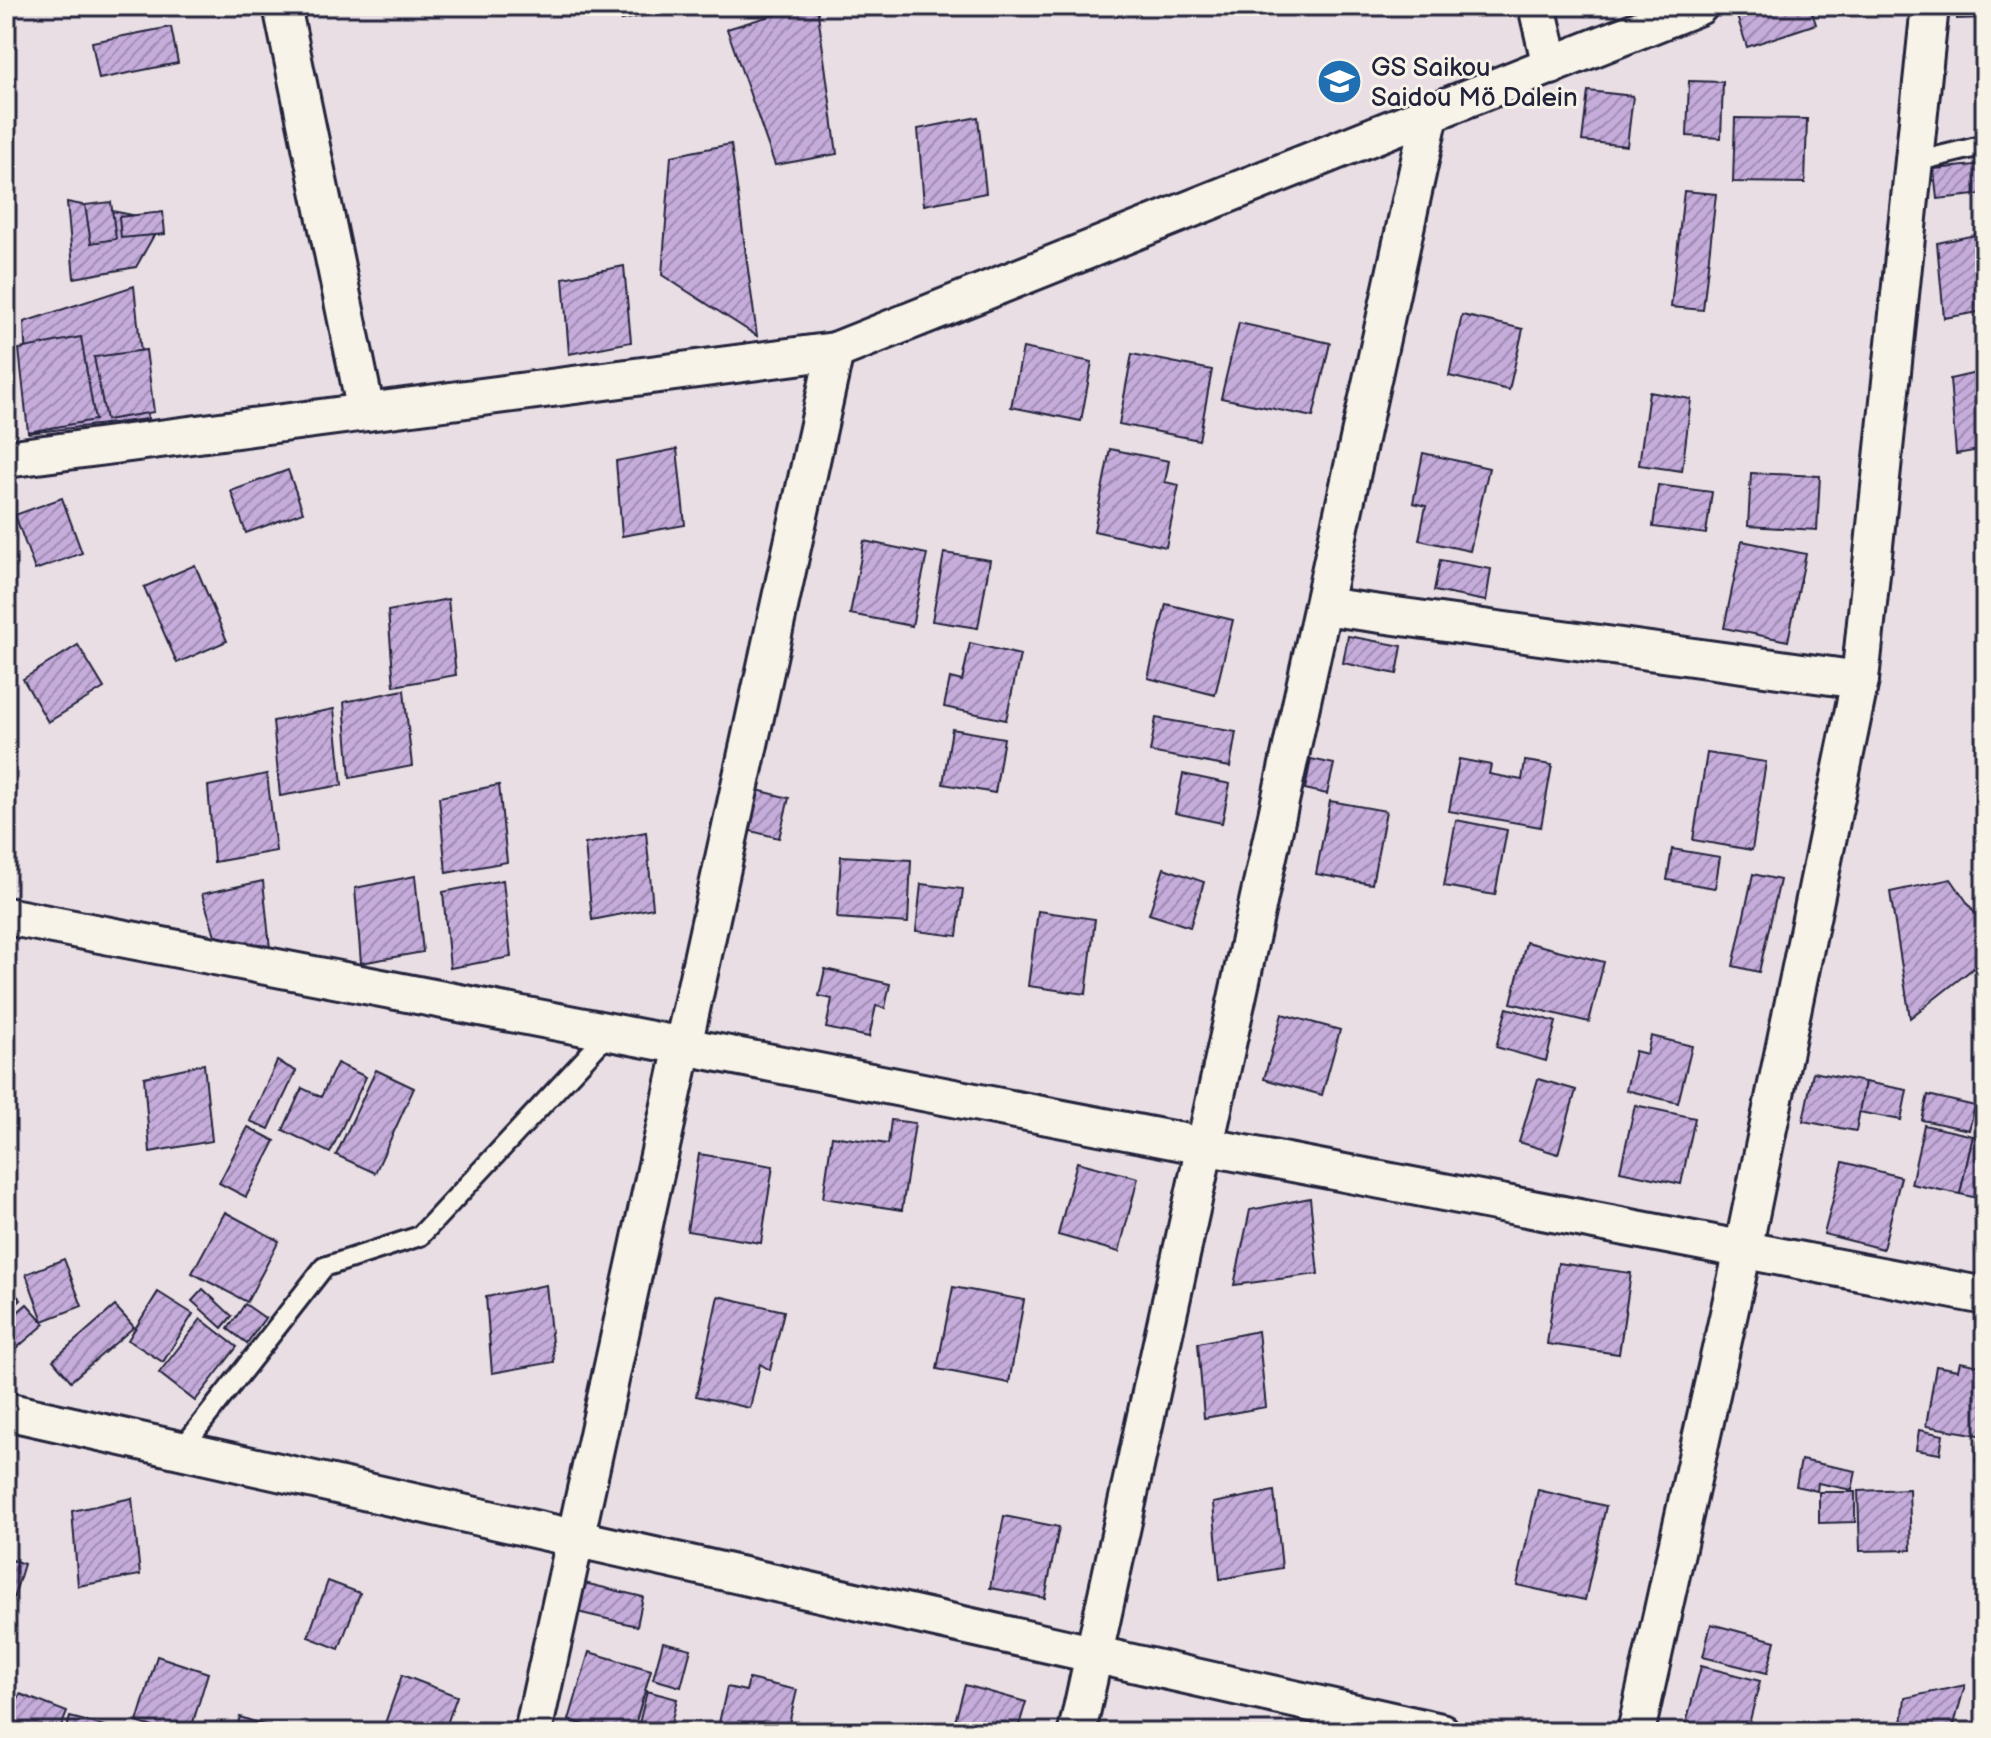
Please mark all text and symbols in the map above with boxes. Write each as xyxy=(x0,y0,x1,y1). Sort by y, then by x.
place label: GS Saikou Saidou Mö Dalein xyxy=(1371,53,1578,114)
school or university icon: GS Saikou Saidou Mö Dalein xyxy=(1316,58,1364,106)

